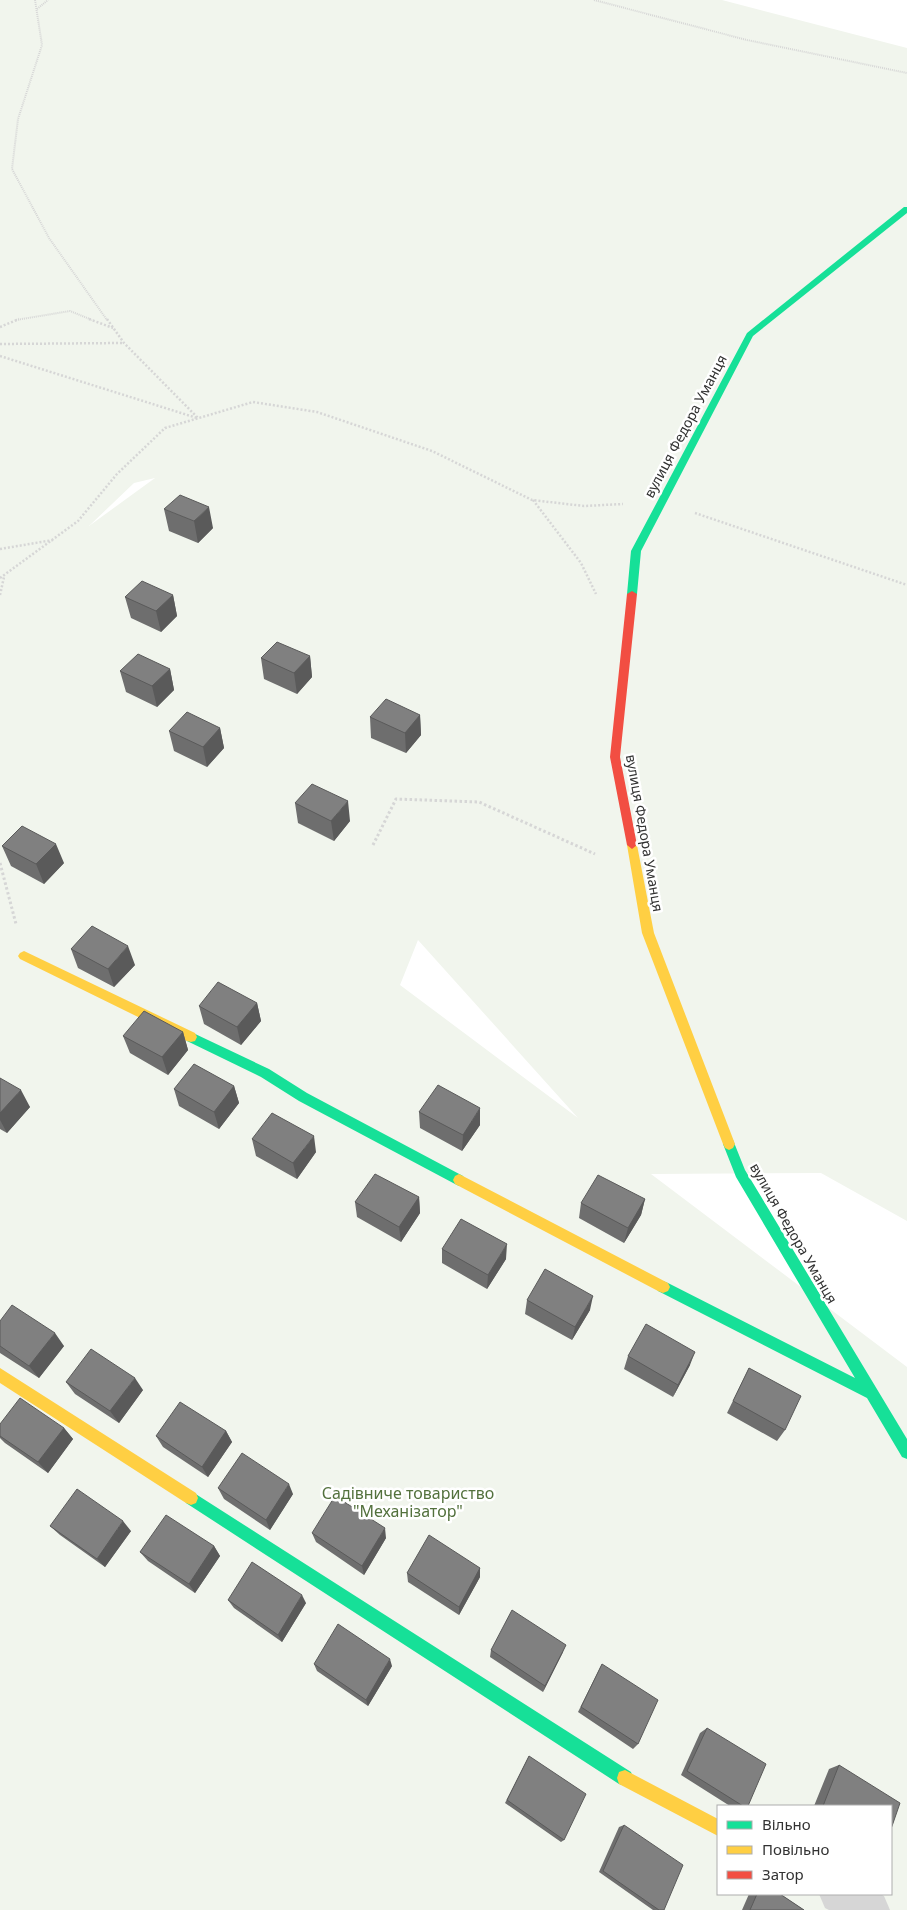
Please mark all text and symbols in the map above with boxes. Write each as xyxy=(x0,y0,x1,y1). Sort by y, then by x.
street label: вулиця Федора Уманця xyxy=(639,351,731,501)
street label: вулиця Федора Уманця xyxy=(622,753,668,913)
street label: вулиця Федора Уманця xyxy=(746,1159,842,1307)
park label: Садівниче товариство "Механізатор" xyxy=(322,1482,494,1522)
legend xyxy=(717,1805,892,1895)
text: Вільно xyxy=(762,1814,811,1834)
text: Повільно xyxy=(762,1839,829,1859)
text: Затор xyxy=(762,1864,804,1884)

